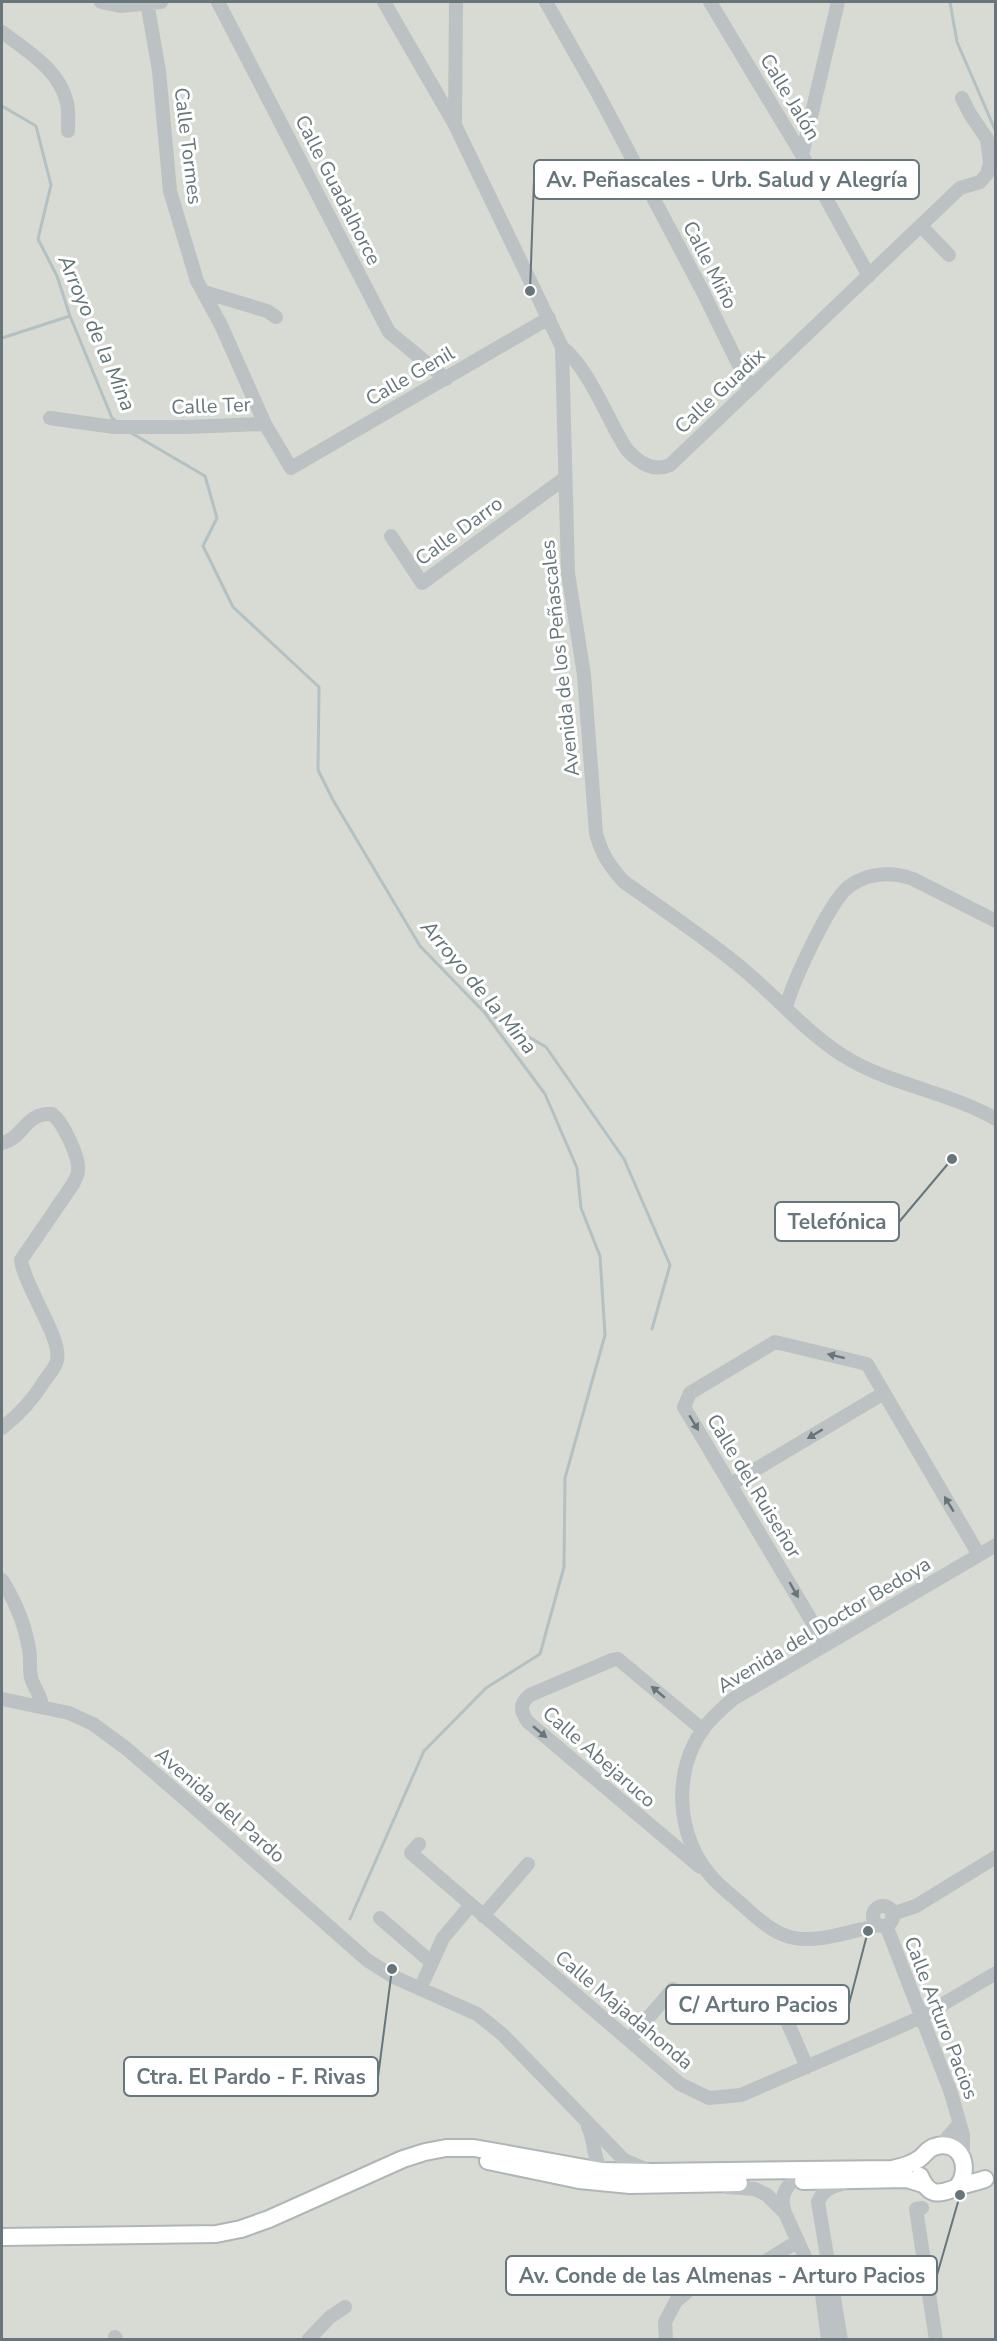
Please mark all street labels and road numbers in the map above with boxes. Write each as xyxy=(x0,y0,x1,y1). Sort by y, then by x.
street label: Calle Jalón xyxy=(754,49,826,145)
street label: Calle Tormes xyxy=(167,86,209,206)
street label: Calle Guadalhorce xyxy=(289,110,387,270)
street label: Calle Miño xyxy=(676,216,744,314)
street label: Calle Genil xyxy=(361,340,459,412)
street label: Calle Guadix xyxy=(669,342,771,440)
street label: Calle Ter xyxy=(171,391,251,421)
street label: Calle Darro xyxy=(410,490,508,572)
street label: Avenida de los Peñascales xyxy=(534,538,586,778)
street label: Calle del Ruiseñor xyxy=(700,1409,808,1563)
street label: Avenida del Doctor Bedoya xyxy=(712,1550,936,1700)
street label: Calle Abejaruco xyxy=(537,1700,661,1814)
street label: Avenida del Pardo xyxy=(149,1741,291,1869)
street label: Calle Arturo Pacios xyxy=(897,1933,985,2103)
street label: Calle Majadahonda xyxy=(549,1944,699,2076)

